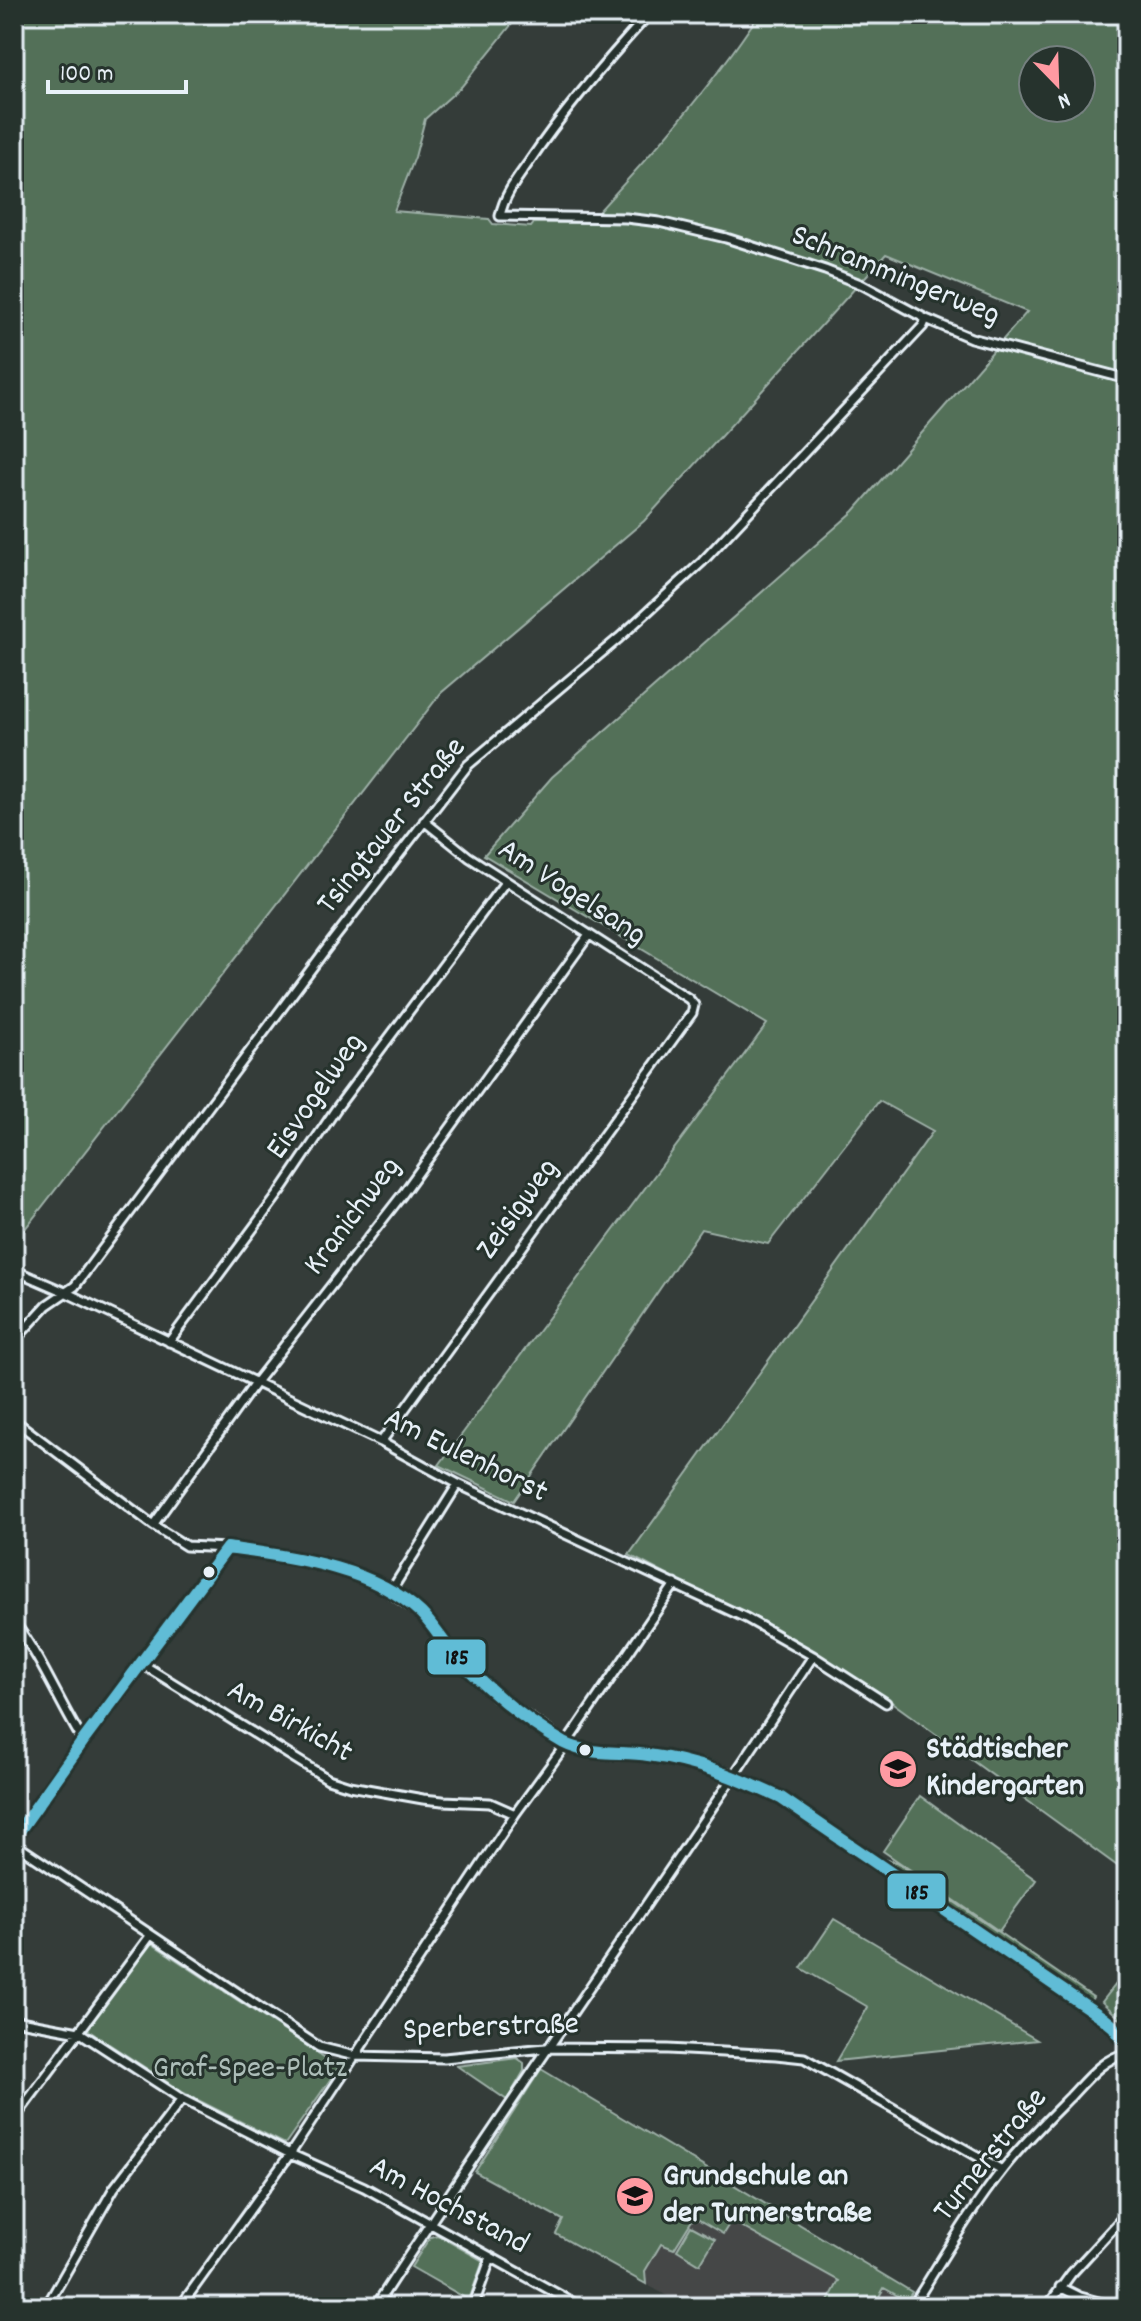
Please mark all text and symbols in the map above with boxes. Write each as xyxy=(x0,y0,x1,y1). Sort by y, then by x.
scale bar xyxy=(48,44,186,94)
north arrow xyxy=(1017,44,1097,124)
text: 100 m xyxy=(60,58,113,92)
text: N xyxy=(1052,83,1075,116)
street label: Schrammingerweg xyxy=(784,214,1006,340)
street label: Tsingtauer Straße xyxy=(307,728,479,926)
street label: Am Vogelsang xyxy=(487,829,655,959)
street label: Eisvogelweg xyxy=(256,1024,378,1170)
street label: Kranichweg xyxy=(294,1148,414,1286)
street label: Zeisigweg xyxy=(466,1150,572,1270)
street label: Am Eulenhorst xyxy=(375,1397,555,1517)
unlabelled marker xyxy=(201,1564,217,1580)
line badge: 185 xyxy=(426,1638,487,1676)
text: 185 xyxy=(445,1644,469,1675)
street label: Am Birkicht xyxy=(218,1669,361,1777)
place label: Städtischer Kindergarten xyxy=(926,1728,1084,1811)
unlabelled marker xyxy=(577,1742,593,1758)
school or university icon: Städtischer Kindergarten xyxy=(877,1748,919,1790)
line badge: 185 xyxy=(886,1872,947,1910)
text: 185 xyxy=(905,1879,929,1910)
street label: Sperberstraße xyxy=(402,2003,580,2055)
park label: Graf-Spee-Platz xyxy=(153,2047,347,2093)
street label: Turnerstraße xyxy=(924,2079,1060,2233)
street label: Am Hochstand xyxy=(360,2146,536,2268)
place label: Grundschule an der Turnerstraße xyxy=(663,2155,872,2238)
school or university icon: Grundschule an der Turnerstraße xyxy=(614,2175,656,2217)

